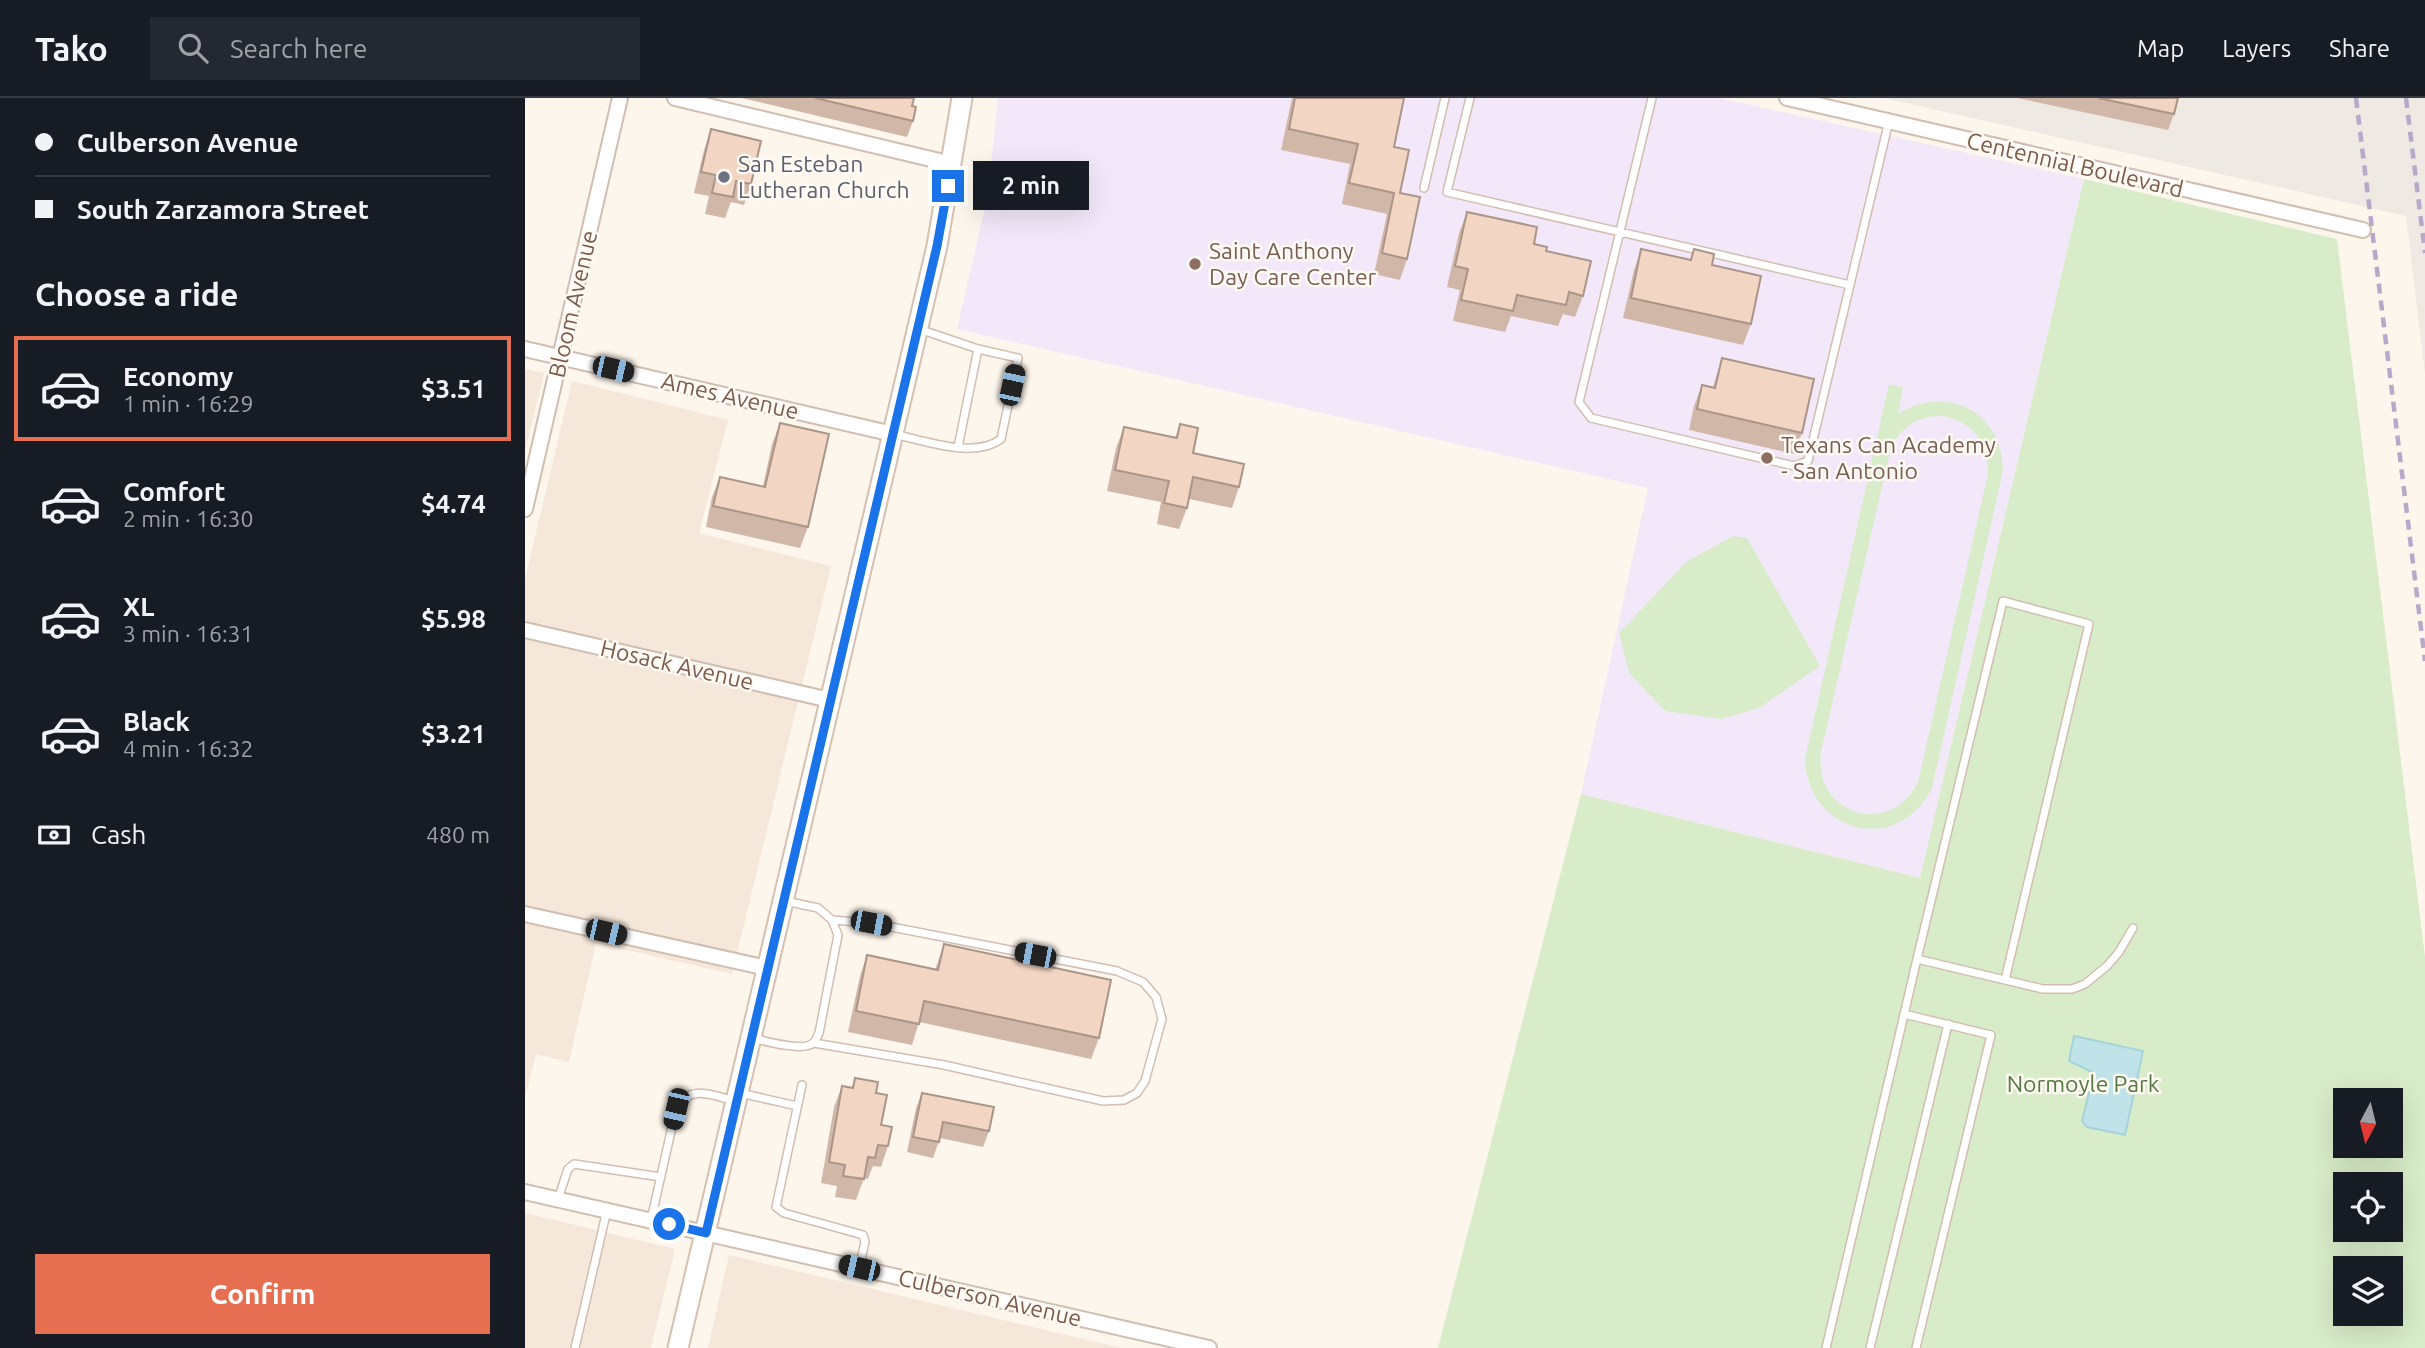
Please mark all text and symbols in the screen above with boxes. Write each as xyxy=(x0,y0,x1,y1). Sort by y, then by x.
search box xyxy=(150,17,640,80)
icon: search xyxy=(174,29,212,67)
text: Tako xyxy=(35,30,108,67)
text: Search here xyxy=(230,34,367,63)
text: Map xyxy=(2137,35,2184,62)
text: Layers xyxy=(2222,35,2291,62)
text: Share xyxy=(2329,35,2390,62)
street label: Centennial Boulevard xyxy=(1964,127,2186,202)
text: Culberson Avenue xyxy=(77,128,298,157)
place label: San Esteban Lutheran Church xyxy=(738,151,910,202)
callout: 2 min xyxy=(973,162,1088,210)
marker: San Esteban Lutheran Church xyxy=(716,169,732,185)
route end xyxy=(932,170,964,202)
text: 2 min xyxy=(1002,173,1060,198)
text: South Zarzamora Street xyxy=(77,195,369,224)
street label: Bloom Avenue xyxy=(543,228,602,380)
place label: Saint Anthony Day Care Center xyxy=(1209,238,1377,289)
marker: Saint Anthony Day Care Center xyxy=(1187,256,1203,272)
text: Choose a ride xyxy=(35,276,238,312)
car xyxy=(591,354,636,384)
icon: car xyxy=(39,357,102,420)
text: Economy xyxy=(123,362,233,391)
car xyxy=(998,362,1027,408)
street label: Ames Avenue xyxy=(659,368,801,423)
text: $3.51 xyxy=(421,374,486,403)
text: 1 min · 16:29 xyxy=(123,391,254,416)
place label: Texans Can Academy - San Antonio xyxy=(1781,432,1996,483)
marker: Texans Can Academy - San Antonio xyxy=(1759,450,1775,466)
icon: car xyxy=(39,472,102,535)
text: Comfort xyxy=(123,477,226,506)
text: $4.74 xyxy=(421,489,486,518)
text: 2 min · 16:30 xyxy=(123,506,254,531)
icon: car xyxy=(39,587,102,650)
text: XL xyxy=(123,592,154,621)
text: $5.98 xyxy=(421,604,486,633)
text: 3 min · 16:31 xyxy=(123,621,254,646)
street label: Hosack Avenue xyxy=(598,635,756,694)
icon: car xyxy=(39,702,102,765)
text: Black xyxy=(123,707,190,736)
text: $3.21 xyxy=(421,719,486,748)
text: 4 min · 16:32 xyxy=(123,736,254,761)
icon: cash xyxy=(35,816,73,854)
text: Cash xyxy=(91,820,146,849)
text: 480 m xyxy=(426,822,490,847)
car xyxy=(849,909,894,937)
car xyxy=(584,917,629,947)
car xyxy=(1013,941,1058,969)
park label: Normoyle Park xyxy=(2007,1071,2160,1096)
car xyxy=(662,1086,691,1132)
north arrow xyxy=(2333,1088,2403,1158)
map controls xyxy=(2333,1088,2403,1326)
button: locate xyxy=(2333,1172,2403,1242)
route start xyxy=(653,1208,685,1240)
car xyxy=(837,1253,882,1283)
button: Confirm xyxy=(35,1254,490,1334)
button: layers xyxy=(2333,1256,2403,1326)
street label: Culberson Avenue xyxy=(896,1264,1084,1331)

